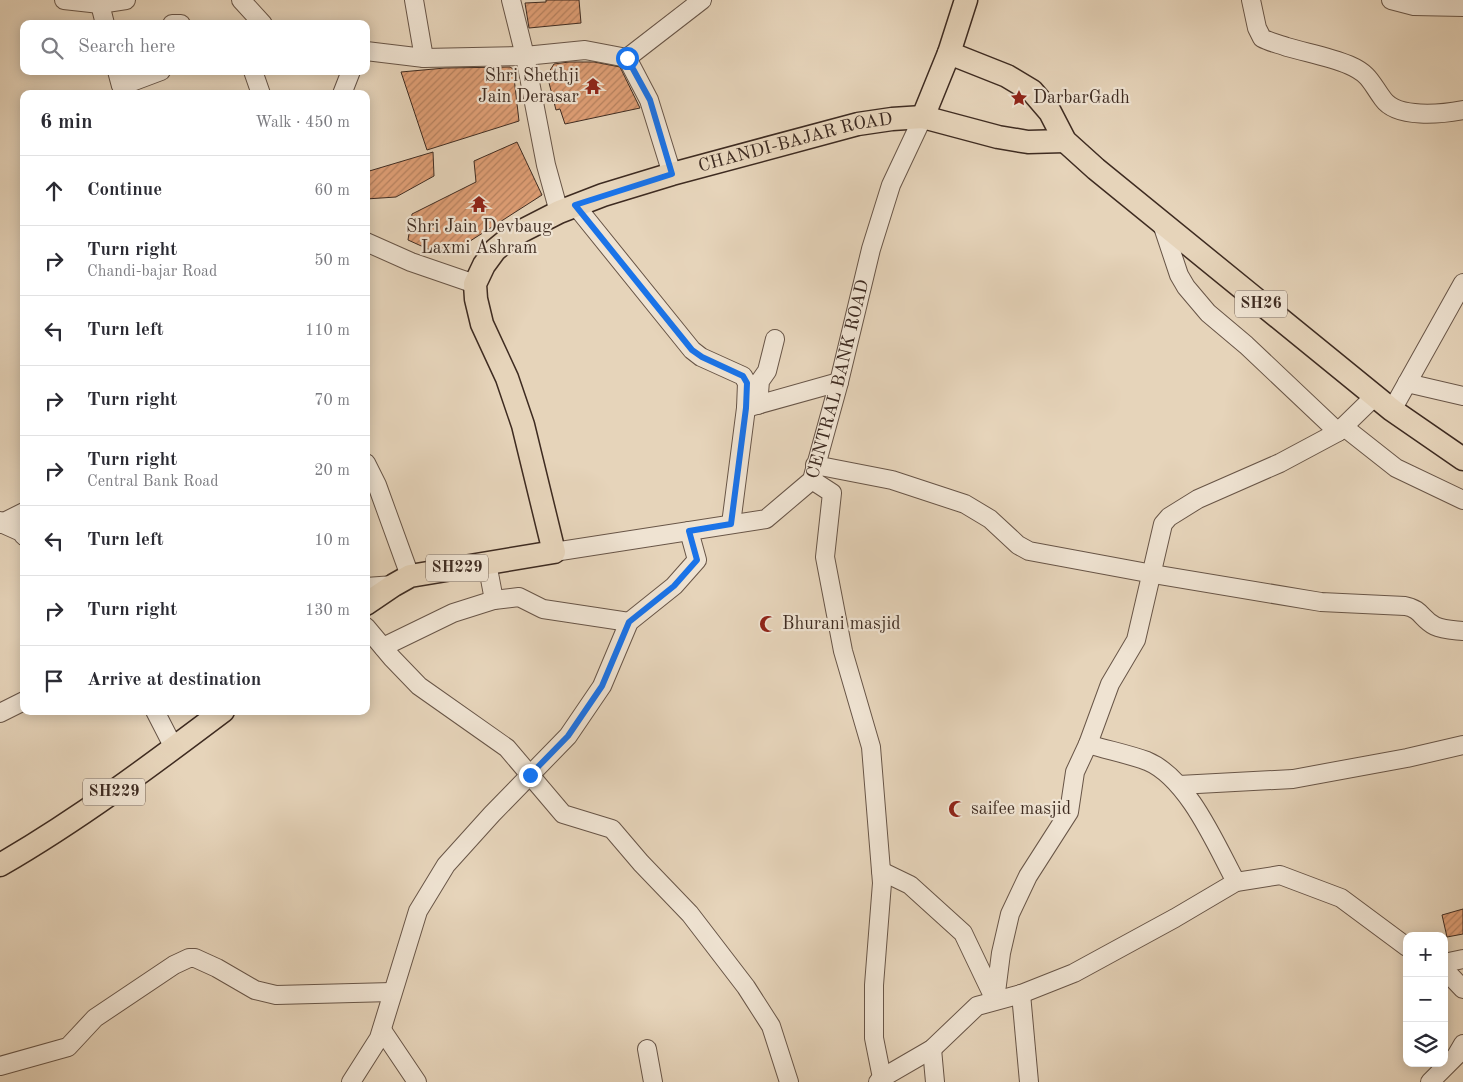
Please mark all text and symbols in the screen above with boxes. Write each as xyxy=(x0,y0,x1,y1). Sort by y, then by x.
search box xyxy=(20,20,370,75)
icon: search xyxy=(38,34,66,62)
text: Search here xyxy=(78,38,175,57)
route start xyxy=(616,47,639,70)
place label: Shri Shethji Jain Derasar xyxy=(478,67,580,106)
temple icon: Shri Shethji Jain Derasar xyxy=(583,76,603,96)
place icon: DarbarGadh xyxy=(1009,88,1029,108)
place label: DarbarGadh xyxy=(1033,89,1130,107)
street label: CHANDI-BAJAR ROAD xyxy=(696,110,894,176)
text: 6 min xyxy=(40,112,93,133)
text: Walk · 450 m xyxy=(255,115,350,131)
icon: ahead xyxy=(40,177,68,205)
text: Continue xyxy=(87,181,162,200)
text: 60 m xyxy=(314,183,350,199)
temple icon: Shri Jain Devbaug Laxmi Ashram xyxy=(469,194,489,214)
place label: Shri Jain Devbaug Laxmi Ashram xyxy=(406,218,552,257)
text: Turn right xyxy=(87,241,177,260)
icon: right xyxy=(40,247,68,275)
text: 50 m xyxy=(314,253,350,269)
text: Chandi-bajar Road xyxy=(87,264,217,280)
street label: CENTRAL BANK ROAD xyxy=(804,278,872,481)
road number: SH26 xyxy=(1235,290,1287,318)
icon: left xyxy=(40,317,68,345)
text: Turn left xyxy=(87,321,164,340)
text: 110 m xyxy=(305,323,350,339)
icon: right xyxy=(40,387,68,415)
text: Turn right xyxy=(87,391,177,410)
text: 70 m xyxy=(314,393,350,409)
text: Turn right xyxy=(87,451,177,470)
icon: right xyxy=(40,457,68,485)
text: 20 m xyxy=(314,463,350,479)
text: Central Bank Road xyxy=(87,474,219,490)
icon: left xyxy=(40,527,68,555)
text: Turn left xyxy=(87,531,164,550)
text: 10 m xyxy=(314,533,350,549)
road number: SH229 xyxy=(426,554,488,582)
icon: right xyxy=(40,597,68,625)
text: Turn right xyxy=(87,601,177,620)
text: 130 m xyxy=(305,603,350,619)
mosque icon: Bhurani masjid xyxy=(758,614,778,634)
place label: Bhurani masjid xyxy=(782,615,901,633)
icon: arrive xyxy=(40,667,68,695)
text: Arrive at destination xyxy=(87,671,261,690)
route end xyxy=(519,764,542,787)
road number: SH229 xyxy=(83,779,145,806)
mosque icon: saifee masjid xyxy=(947,799,967,819)
place label: saifee masjid xyxy=(971,800,1071,818)
map controls xyxy=(1403,932,1448,1067)
button: + xyxy=(1403,932,1448,977)
button: − xyxy=(1403,977,1448,1022)
button: layers xyxy=(1403,1022,1448,1067)

